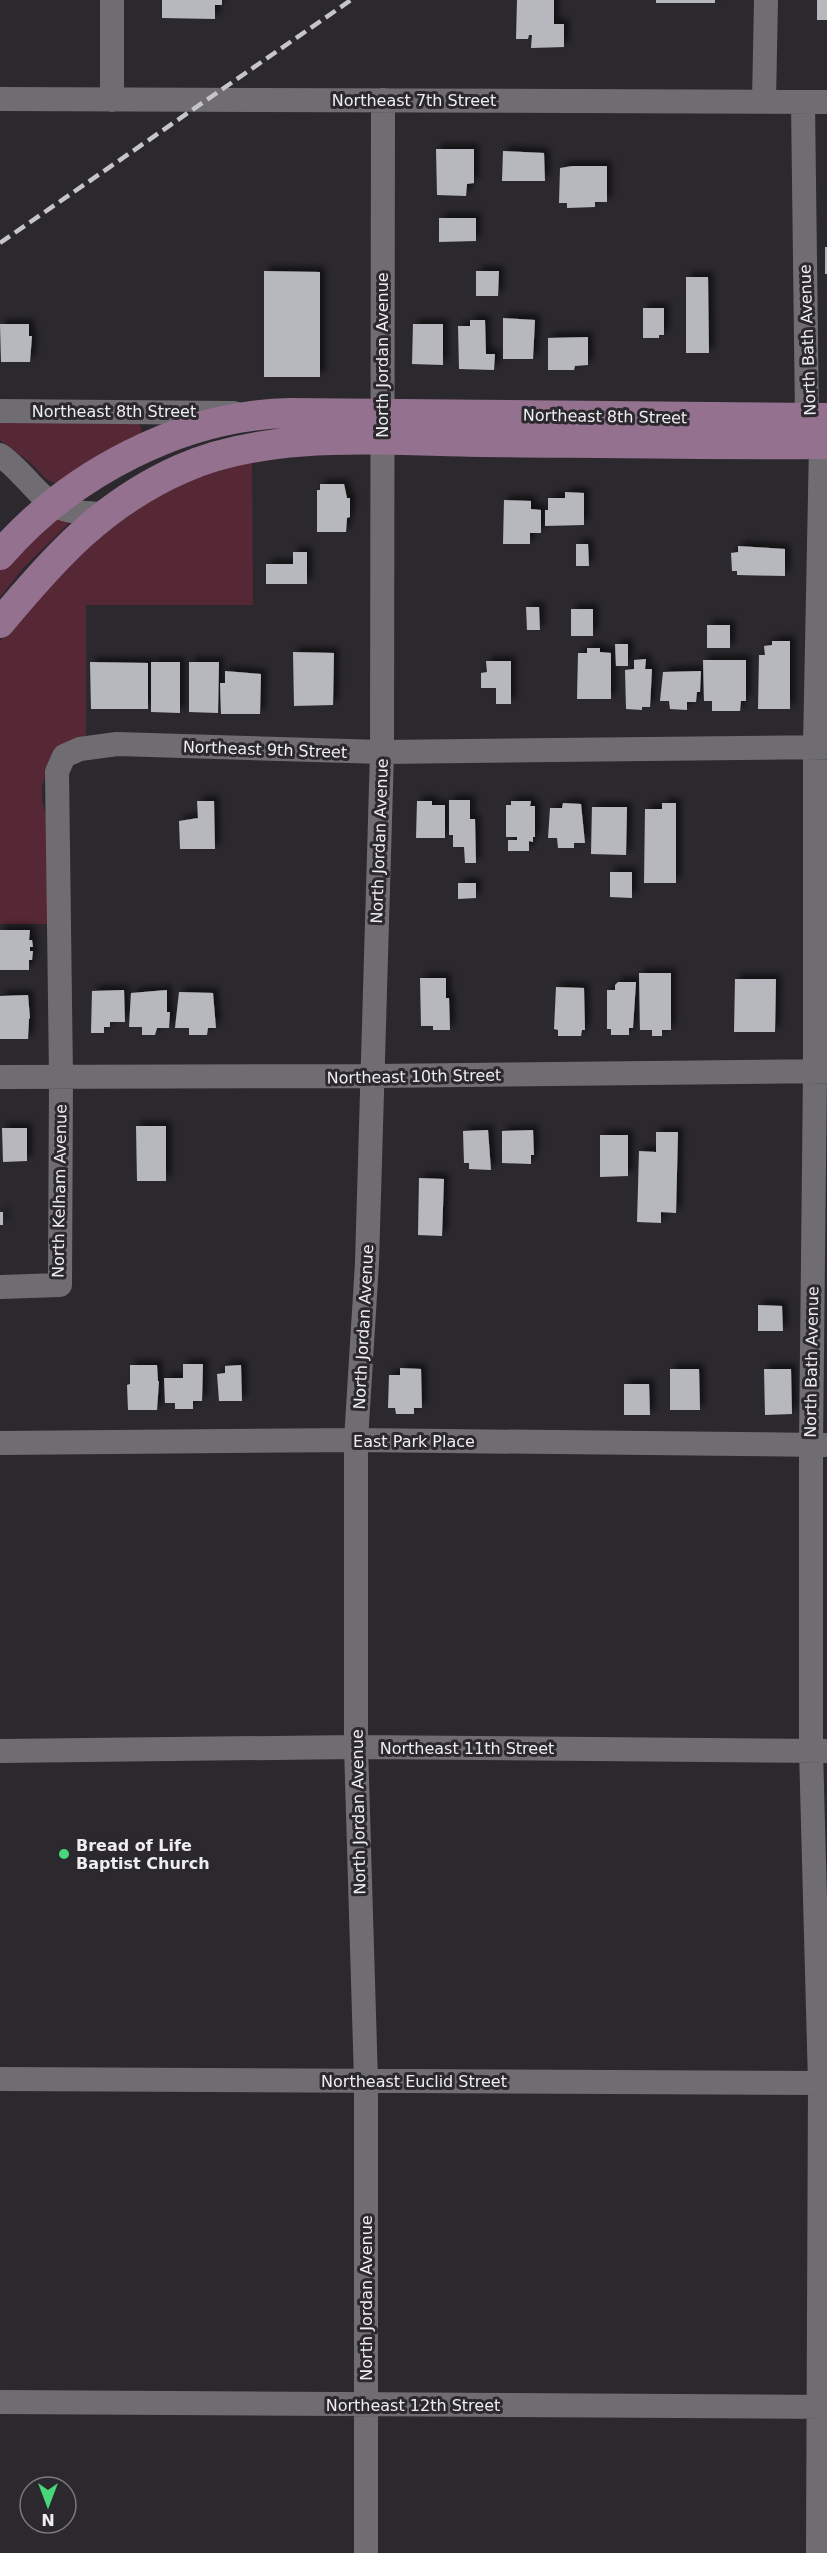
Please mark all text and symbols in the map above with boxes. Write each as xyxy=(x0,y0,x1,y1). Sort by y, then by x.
street label: Northeast 7th Street xyxy=(332,91,496,110)
street label: North Bath Avenue xyxy=(795,264,820,416)
street label: North Jordan Avenue xyxy=(373,272,392,438)
street label: Northeast 8th Street xyxy=(32,402,196,421)
street label: Northeast 8th Street xyxy=(523,406,687,427)
street label: Northeast 9th Street xyxy=(183,737,347,762)
street label: North Jordan Avenue xyxy=(367,758,392,924)
street label: Northeast 10th Street xyxy=(327,1065,501,1088)
street label: North Kelham Avenue xyxy=(48,1104,71,1278)
street label: North Jordan Avenue xyxy=(350,1244,377,1410)
street label: North Bath Avenue xyxy=(801,1286,822,1438)
street label: East Park Place xyxy=(353,1432,475,1451)
street label: North Jordan Avenue xyxy=(348,1729,369,1895)
street label: Northeast 11th Street xyxy=(380,1739,554,1758)
place label: Bread of Life Baptist Church xyxy=(76,1836,210,1873)
marker: Bread of Life Baptist Church xyxy=(57,1847,71,1861)
street label: Northeast Euclid Street xyxy=(321,2072,507,2091)
street label: North Jordan Avenue xyxy=(357,2215,376,2381)
street label: Northeast 12th Street xyxy=(326,2396,500,2415)
north arrow xyxy=(18,2475,78,2535)
text: N xyxy=(41,2510,55,2529)

